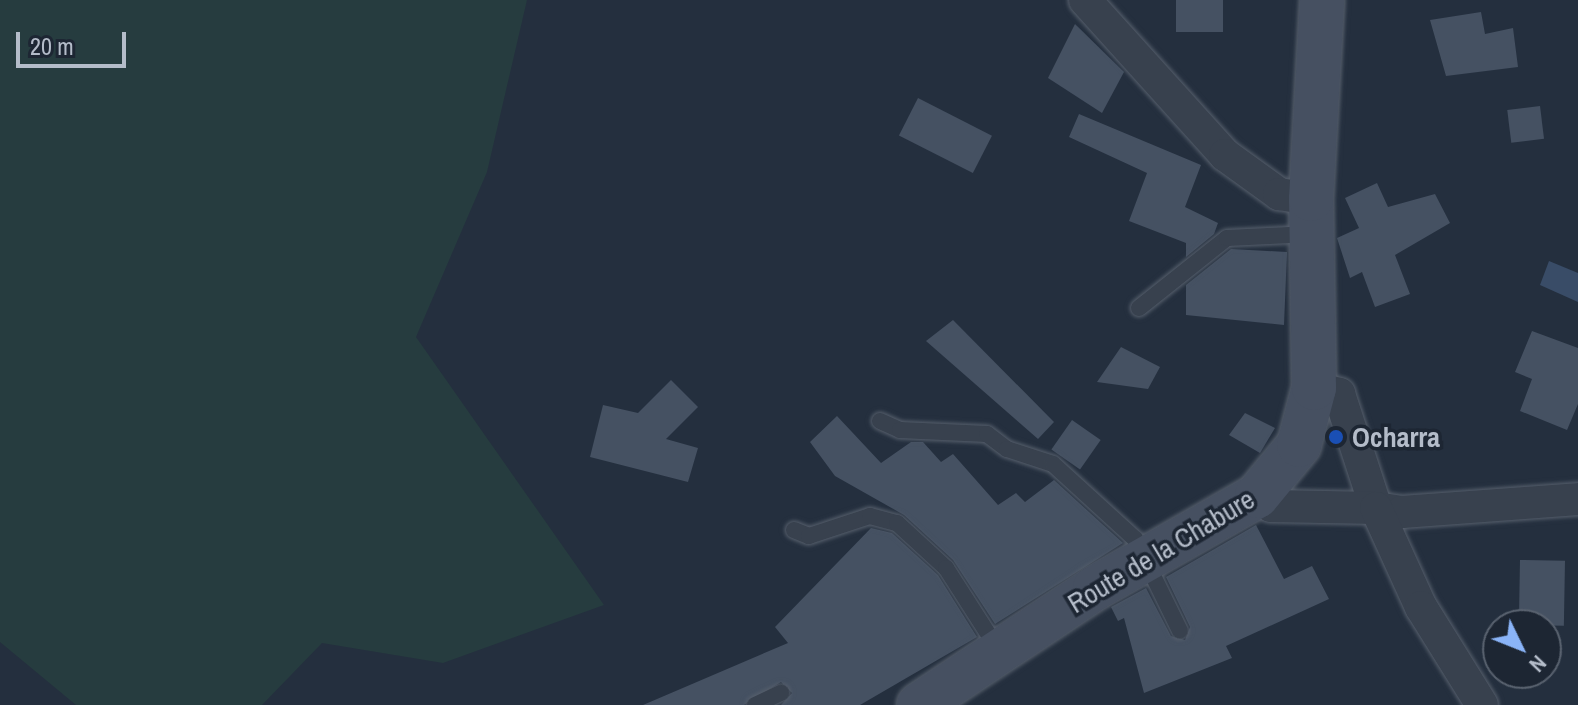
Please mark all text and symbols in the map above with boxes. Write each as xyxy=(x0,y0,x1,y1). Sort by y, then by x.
scale bar xyxy=(20,16,130,66)
text: 20 m xyxy=(30,30,74,62)
place label: Ocharra xyxy=(1352,420,1440,454)
marker: Ocharra xyxy=(1327,428,1345,446)
street label: Route de la Chabure xyxy=(1062,482,1260,620)
north arrow xyxy=(1482,609,1562,689)
text: N xyxy=(1523,649,1554,679)

